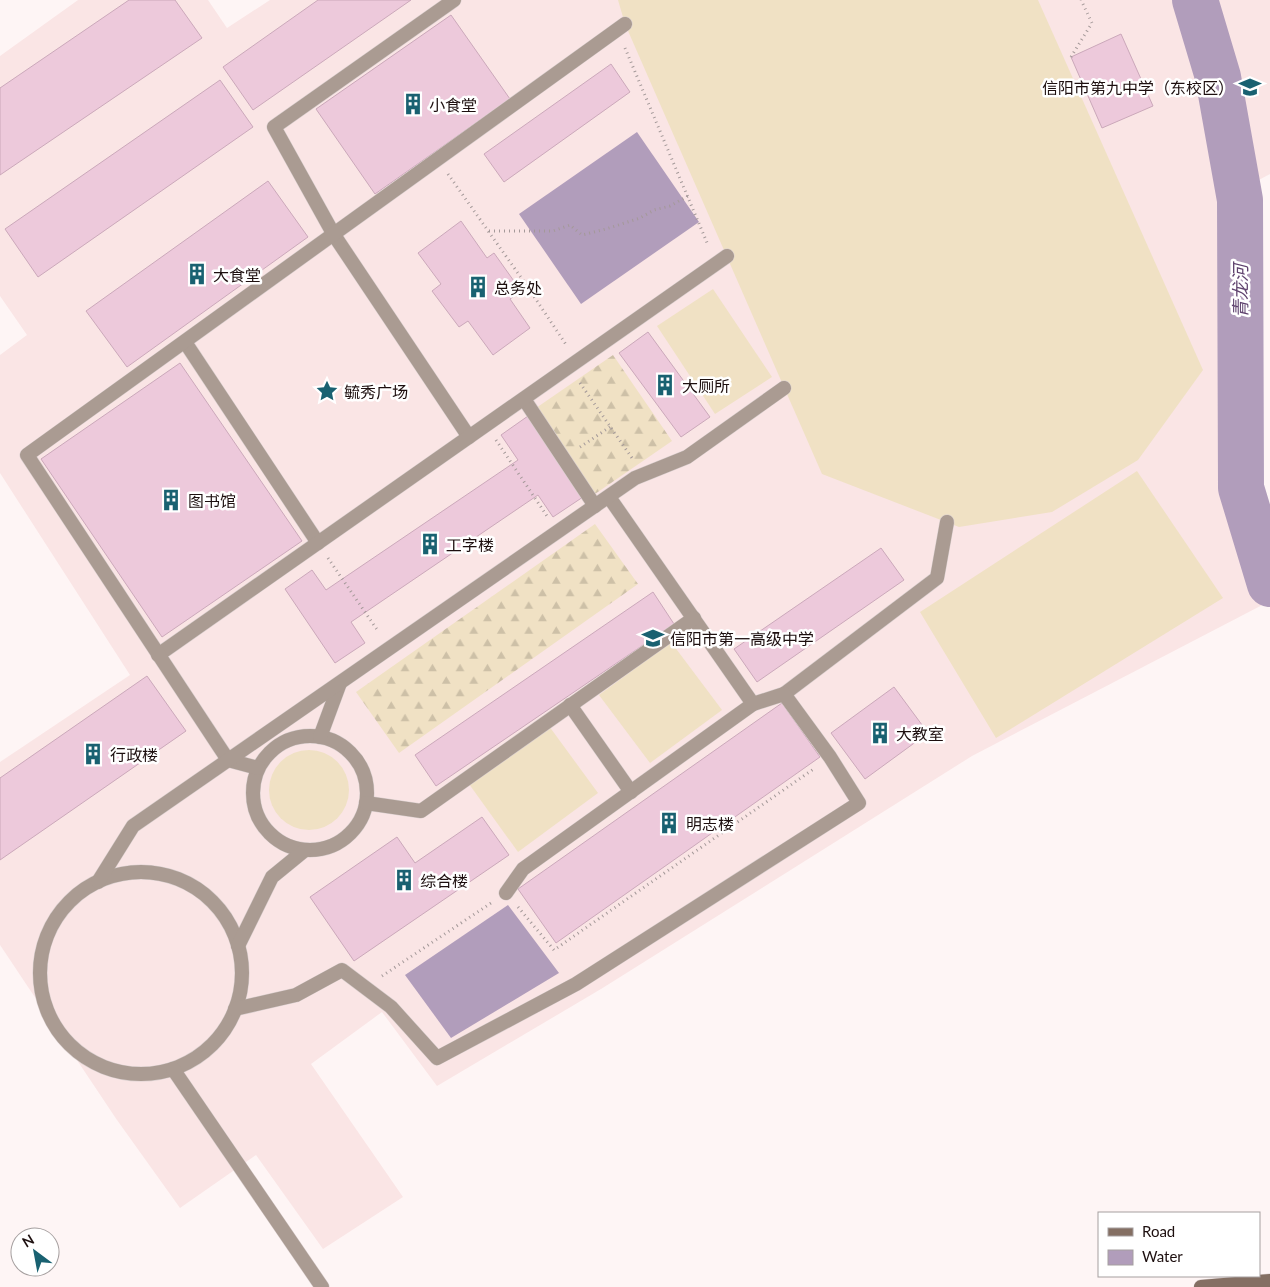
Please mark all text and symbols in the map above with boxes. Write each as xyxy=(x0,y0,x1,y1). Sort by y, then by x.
school or university icon: 信阳市第九中学（东校区） xyxy=(1237,74,1263,100)
place label: 信阳市第九中学（东校区） xyxy=(1042,78,1234,97)
building icon: 小食堂 xyxy=(400,91,426,117)
place label: 小食堂 xyxy=(429,95,477,114)
building icon: 大食堂 xyxy=(184,261,210,287)
water label: 青龙河 xyxy=(1229,261,1251,318)
place label: 大食堂 xyxy=(213,265,261,284)
building icon: 总务处 xyxy=(465,274,491,300)
place label: 总务处 xyxy=(494,278,542,297)
building icon: 大厕所 xyxy=(652,372,678,398)
place label: 大厕所 xyxy=(682,376,730,395)
place icon: 毓秀广场 xyxy=(314,378,340,404)
place label: 毓秀广场 xyxy=(344,382,408,401)
building icon: 图书馆 xyxy=(158,487,184,513)
place label: 图书馆 xyxy=(188,491,236,510)
building icon: 工字楼 xyxy=(417,531,443,557)
place label: 工字楼 xyxy=(446,535,494,554)
school or university icon: 信阳市第一高级中学 xyxy=(640,625,666,651)
place label: 信阳市第一高级中学 xyxy=(670,629,814,648)
building icon: 大教室 xyxy=(867,720,893,746)
place label: 大教室 xyxy=(896,724,944,743)
building icon: 行政楼 xyxy=(80,741,106,767)
place label: 行政楼 xyxy=(110,745,158,764)
building icon: 明志楼 xyxy=(656,810,682,836)
place label: 明志楼 xyxy=(686,814,734,833)
building icon: 综合楼 xyxy=(391,867,417,893)
place label: 综合楼 xyxy=(420,871,468,890)
legend xyxy=(1098,1212,1260,1277)
text: Road xyxy=(1142,1222,1175,1240)
north arrow xyxy=(10,1227,60,1277)
text: N xyxy=(19,1230,37,1251)
text: Water xyxy=(1142,1247,1183,1265)

